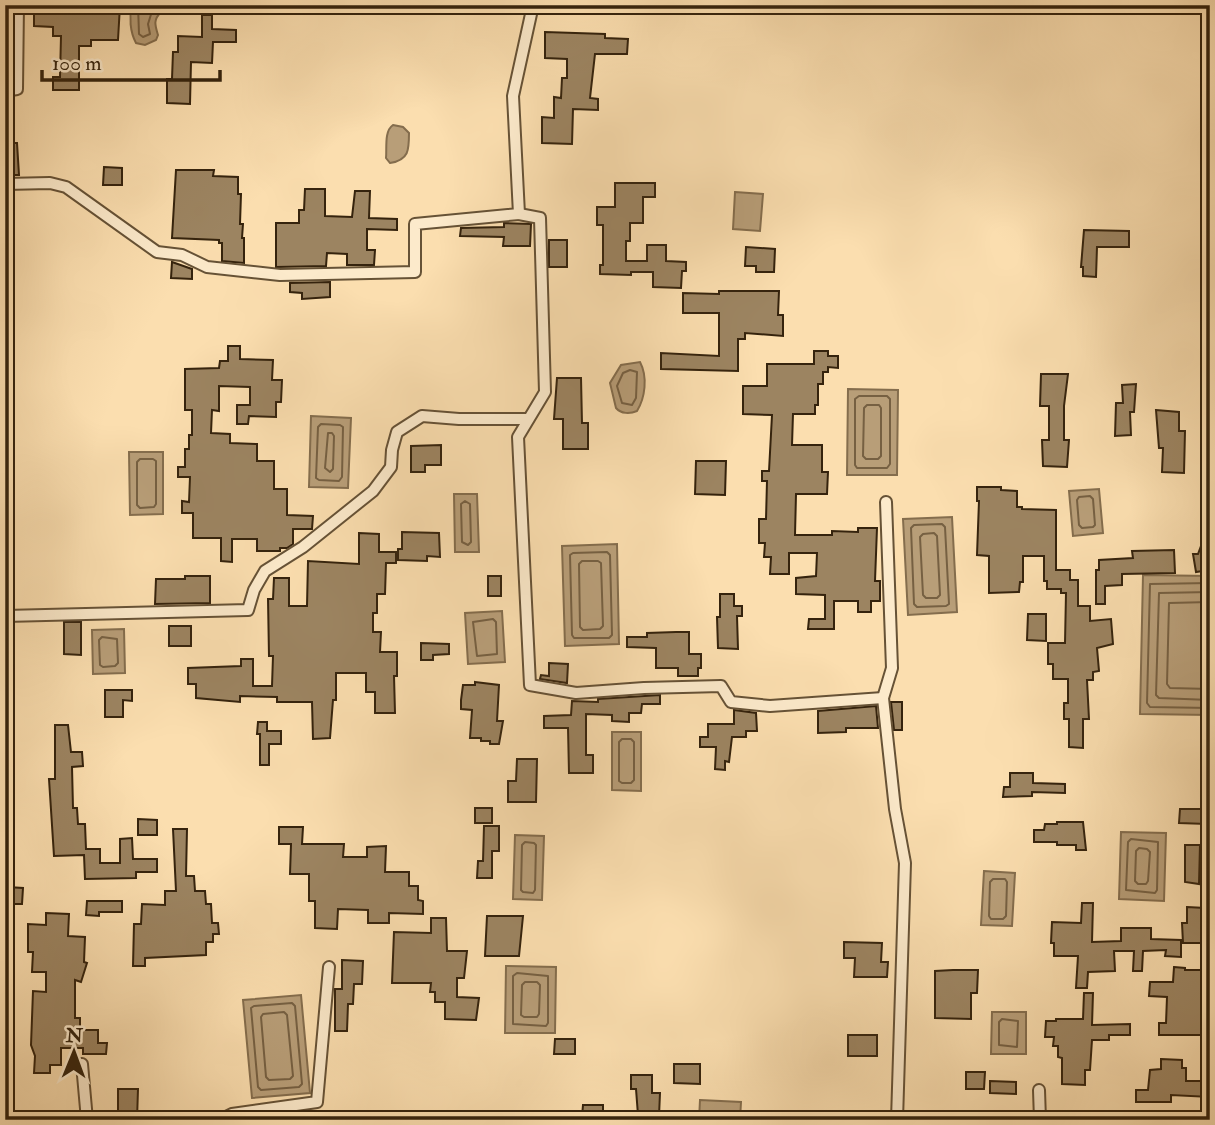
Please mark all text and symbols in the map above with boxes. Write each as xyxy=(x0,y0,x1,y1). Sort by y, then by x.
scale bar xyxy=(42,38,220,82)
text: 100 m xyxy=(52,50,102,77)
north arrow xyxy=(38,1016,108,1086)
text: N xyxy=(65,1024,84,1048)

